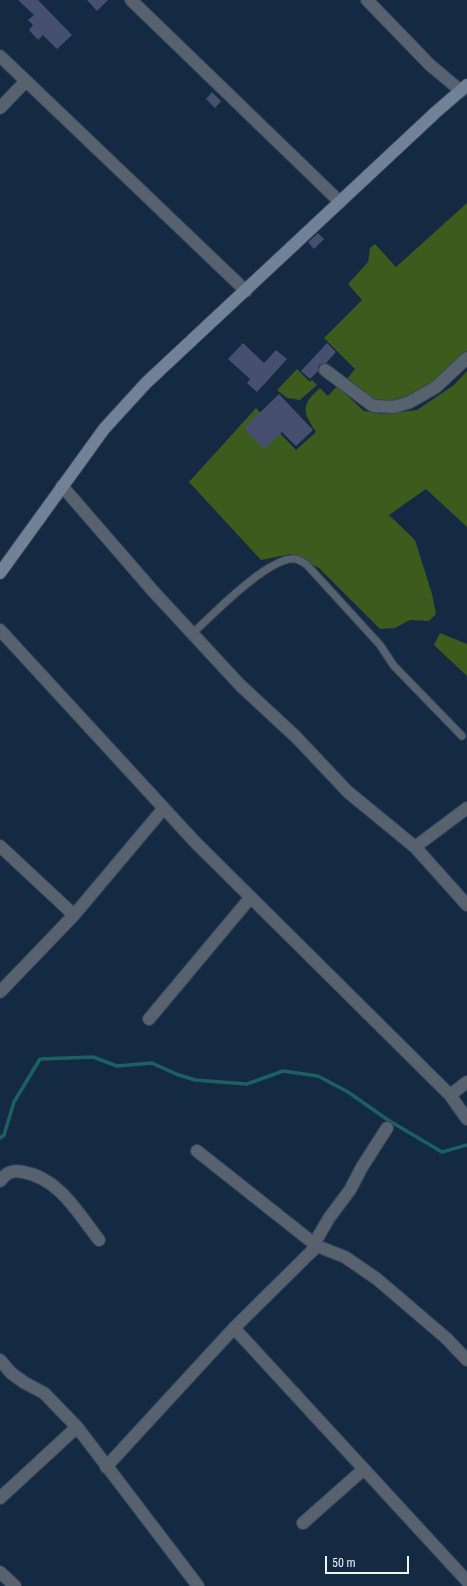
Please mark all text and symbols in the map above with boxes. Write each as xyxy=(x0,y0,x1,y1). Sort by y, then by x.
scale bar xyxy=(327,1548,411,1574)
text: 50 m xyxy=(332,1556,356,1570)

